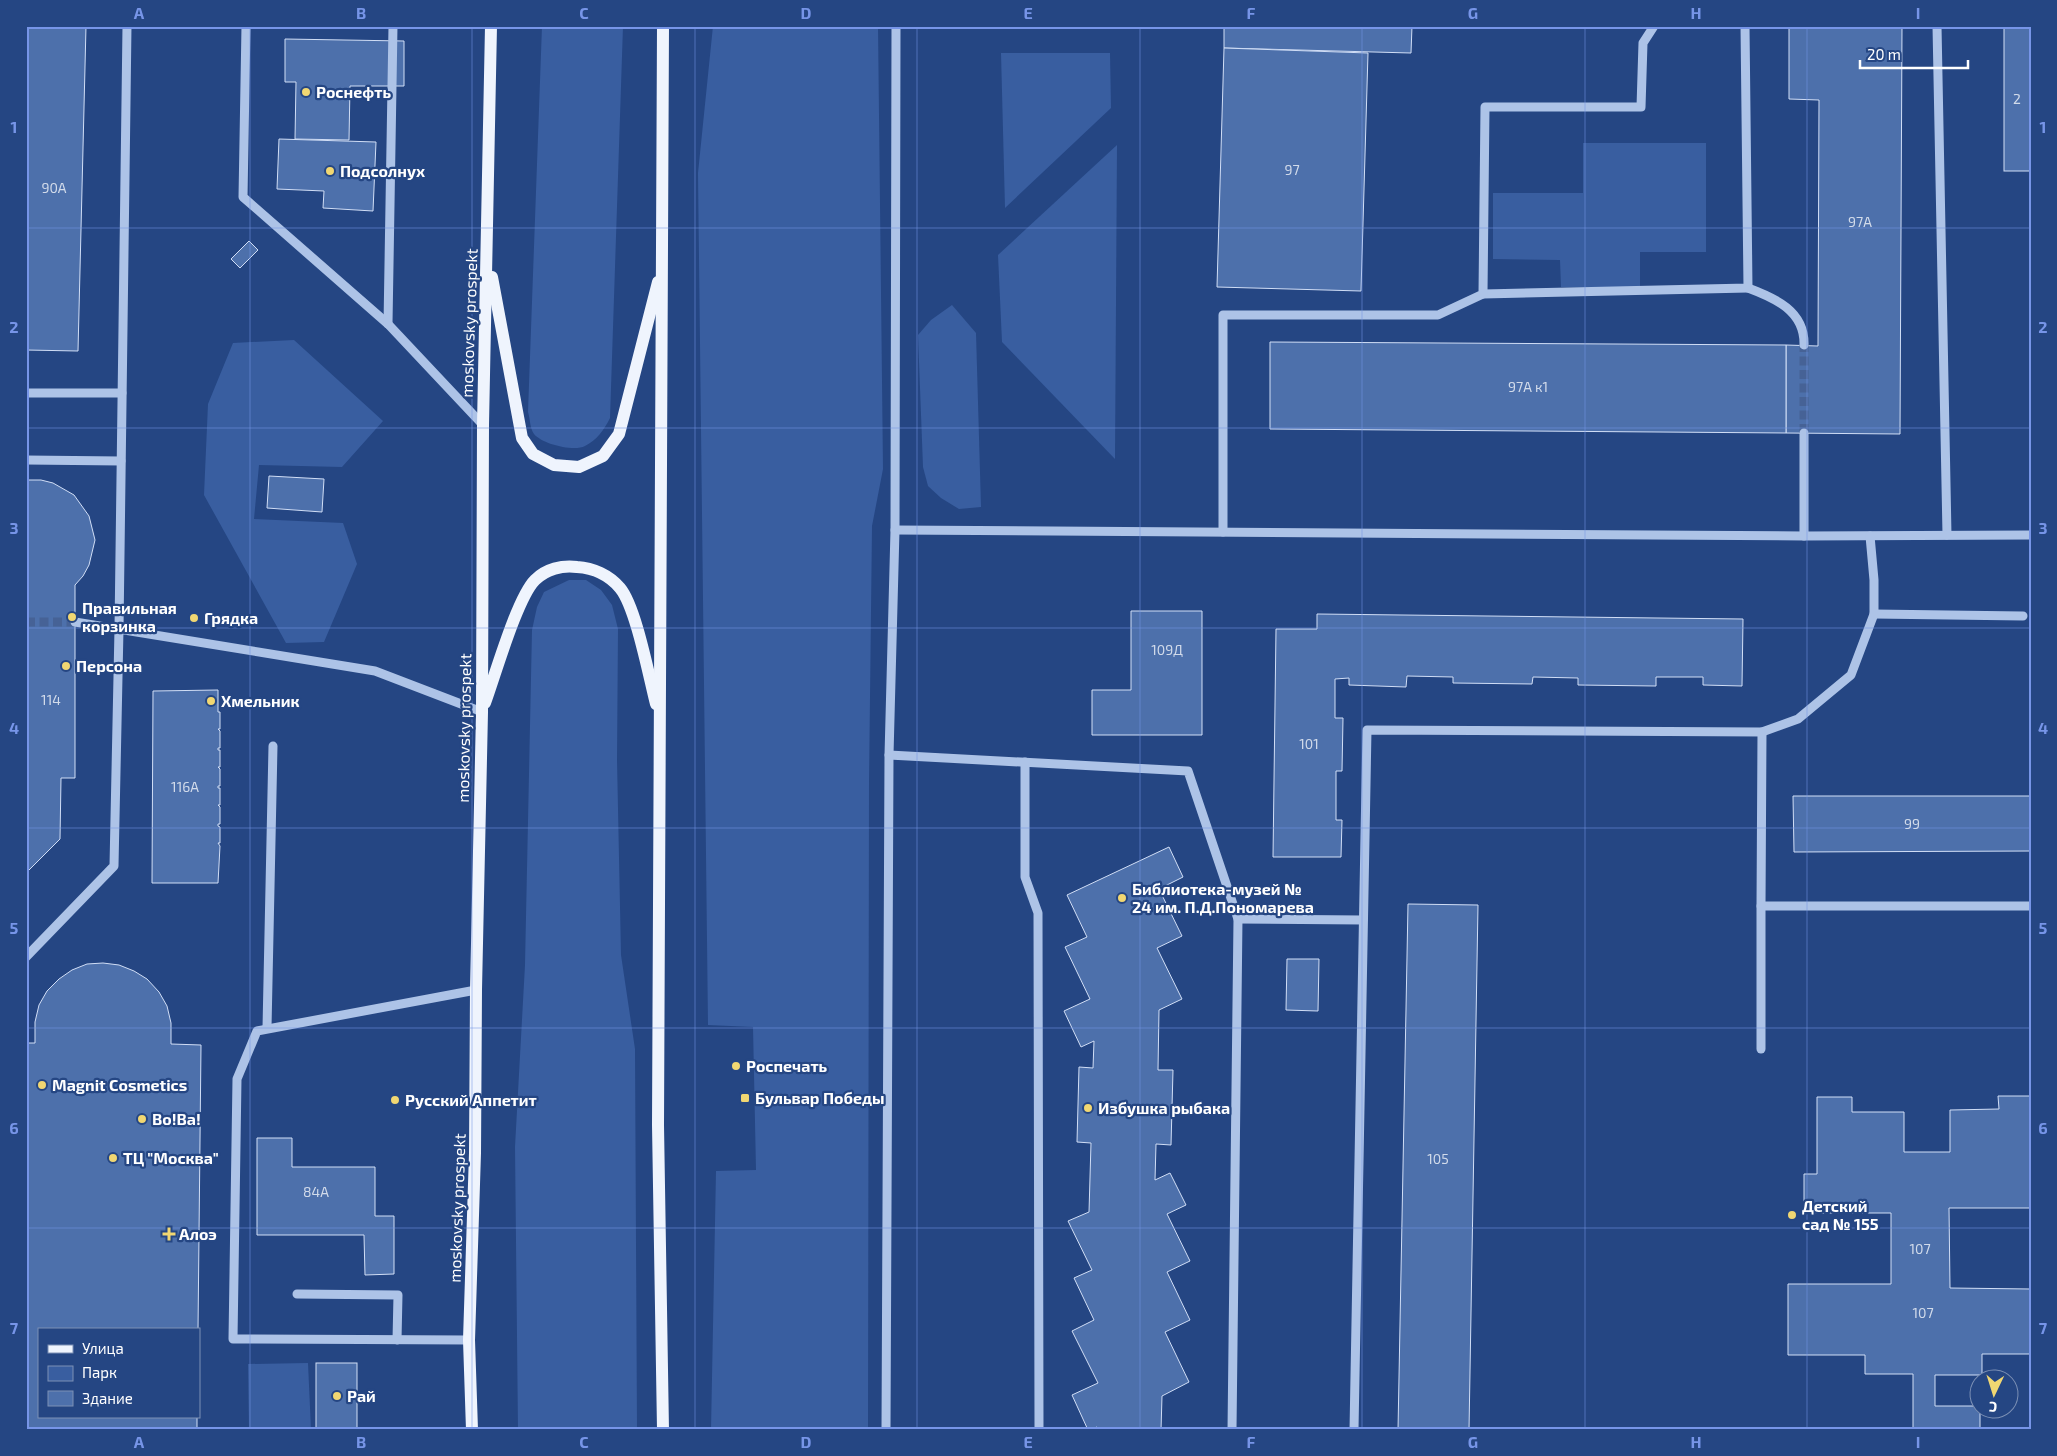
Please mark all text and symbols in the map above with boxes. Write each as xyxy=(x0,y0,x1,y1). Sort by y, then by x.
text: A xyxy=(134,3,145,22)
text: B xyxy=(356,3,366,22)
text: C xyxy=(579,3,589,22)
text: D xyxy=(801,3,812,22)
text: E xyxy=(1023,3,1033,22)
text: F xyxy=(1247,3,1256,22)
text: G xyxy=(1468,3,1478,22)
text: H xyxy=(1690,3,1702,22)
text: I xyxy=(1916,3,1920,22)
scale bar xyxy=(1860,38,1967,70)
text: 20 m xyxy=(1867,45,1901,63)
place label: Роснефть xyxy=(316,82,391,101)
marker: Роснефть xyxy=(300,86,312,98)
house number: 2 xyxy=(2013,90,2021,107)
text: 1 xyxy=(11,117,17,136)
text: 1 xyxy=(2040,117,2046,136)
place label: Подсолнух xyxy=(340,161,425,180)
house number: 97 xyxy=(1284,161,1300,178)
marker: Подсолнух xyxy=(324,165,336,177)
house number: 90А xyxy=(41,179,67,196)
house number: 97А xyxy=(1848,213,1872,230)
street label: moskovsky prospekt xyxy=(456,248,481,398)
text: 2 xyxy=(9,317,19,336)
text: 2 xyxy=(2038,317,2048,336)
house number: 97А к1 xyxy=(1508,378,1548,395)
text: 3 xyxy=(9,518,19,537)
text: 3 xyxy=(2038,518,2048,537)
place label: Правильная корзинка xyxy=(82,598,177,635)
place label: Грядка xyxy=(204,608,258,627)
marker: Правильная корзинка xyxy=(66,611,78,623)
marker: Грядка xyxy=(188,612,200,624)
house number: 109Д xyxy=(1151,641,1183,658)
street label: moskovsky prospekt xyxy=(453,653,474,803)
place label: Персона xyxy=(76,656,142,675)
marker: Персона xyxy=(60,660,72,672)
house number: 114 xyxy=(41,691,61,708)
place label: Хмельник xyxy=(221,691,299,710)
marker: Хмельник xyxy=(205,695,217,707)
text: 4 xyxy=(9,718,19,737)
text: 4 xyxy=(2038,718,2048,737)
house number: 101 xyxy=(1299,735,1319,752)
house number: 116А xyxy=(171,778,199,795)
house number: 99 xyxy=(1904,815,1920,832)
place label: Библиотека-музей № 24 им. П.Д.Пономарева xyxy=(1132,879,1314,916)
marker: Библиотека-музей № 24 им. П.Д.Пономарева xyxy=(1116,892,1128,904)
text: 5 xyxy=(10,918,19,937)
text: 5 xyxy=(2039,918,2048,937)
place label: Роспечать xyxy=(746,1056,828,1075)
marker: Роспечать xyxy=(730,1060,742,1072)
place label: Magnit Cosmetics xyxy=(52,1075,187,1094)
marker: Magnit Cosmetics xyxy=(36,1079,48,1091)
place label: Бульвар Победы xyxy=(755,1088,885,1107)
place label: Русский Аппетит xyxy=(405,1090,537,1109)
marker: Бульвар Победы xyxy=(739,1092,751,1104)
marker: Русский Аппетит xyxy=(389,1094,401,1106)
place label: Избушка рыбака xyxy=(1098,1098,1230,1117)
marker: Избушка рыбака xyxy=(1082,1102,1094,1114)
place label: Во!Ва! xyxy=(152,1109,201,1128)
marker: Во!Ва! xyxy=(136,1113,148,1125)
text: 6 xyxy=(9,1118,19,1137)
text: 6 xyxy=(2038,1118,2048,1137)
street label: moskovsky prospekt xyxy=(444,1133,469,1283)
place label: ТЦ "Москва" xyxy=(123,1148,219,1167)
house number: 105 xyxy=(1427,1150,1449,1167)
marker: ТЦ "Москва" xyxy=(107,1152,119,1164)
house number: 84А xyxy=(303,1183,329,1200)
place label: Детский сад № 155 xyxy=(1802,1196,1879,1233)
marker: Детский сад № 155 xyxy=(1786,1209,1798,1221)
place label: Алоэ xyxy=(179,1224,217,1243)
marker: Алоэ xyxy=(163,1228,175,1240)
house number: 107 xyxy=(1909,1240,1931,1257)
house number: 107 xyxy=(1912,1304,1934,1321)
text: 7 xyxy=(10,1318,19,1337)
text: 7 xyxy=(2039,1318,2048,1337)
legend xyxy=(38,1328,200,1418)
text: Улица xyxy=(82,1339,124,1357)
text: Парк xyxy=(82,1363,117,1381)
north arrow xyxy=(1970,1368,2020,1418)
place label: Рай xyxy=(347,1386,376,1405)
text: Здание xyxy=(82,1389,133,1407)
marker: Рай xyxy=(331,1390,343,1402)
text: С xyxy=(1988,1399,1998,1416)
text: A xyxy=(134,1432,145,1451)
text: B xyxy=(356,1432,366,1451)
text: C xyxy=(579,1432,589,1451)
text: D xyxy=(801,1432,812,1451)
text: E xyxy=(1023,1432,1033,1451)
text: F xyxy=(1247,1432,1256,1451)
text: G xyxy=(1468,1432,1478,1451)
text: H xyxy=(1690,1432,1702,1451)
text: I xyxy=(1916,1432,1920,1451)

